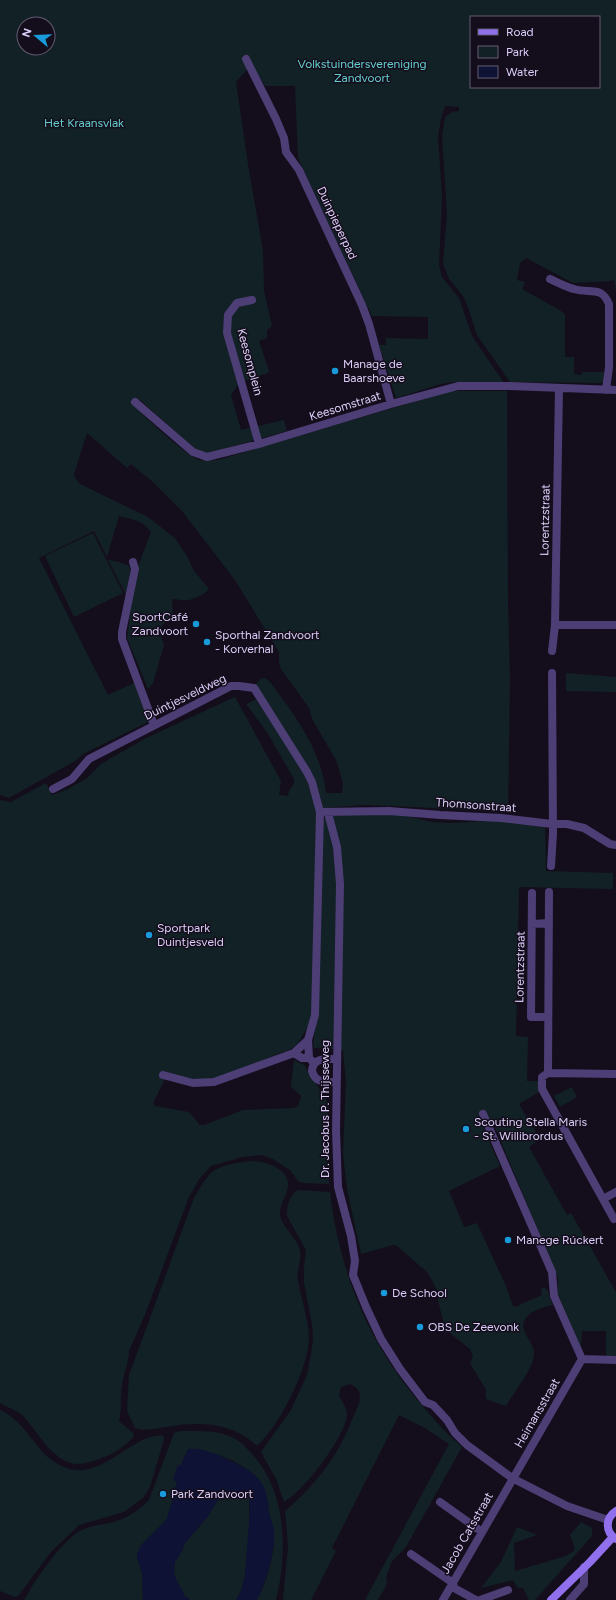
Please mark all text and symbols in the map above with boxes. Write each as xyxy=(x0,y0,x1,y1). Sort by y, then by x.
north arrow xyxy=(16,16,56,56)
legend xyxy=(470,16,600,88)
text: Road xyxy=(506,25,534,39)
text: N xyxy=(19,27,35,39)
text: Park xyxy=(506,45,529,59)
park label: Volkstuindersvereniging Zandvoort xyxy=(297,57,427,85)
text: Water xyxy=(506,65,538,79)
park label: Het Kraansvlak xyxy=(44,116,124,130)
street label: Duinpieperpad xyxy=(314,184,360,262)
street label: Keesomplein xyxy=(234,327,266,397)
place label: Manage de Baarshoeve xyxy=(343,357,405,385)
marker: Manage de Baarshoeve xyxy=(330,366,340,376)
street label: Keesomstraat xyxy=(308,388,383,424)
street label: Lorentzstraat xyxy=(537,483,553,556)
place label: SportCafé Zandvoort xyxy=(132,610,188,638)
marker: SportCafé Zandvoort xyxy=(191,619,201,629)
place label: Sporthal Zandvoort - Korverhal xyxy=(215,628,320,656)
marker: Sporthal Zandvoort - Korverhal xyxy=(202,637,212,647)
street label: Duintjesveldweg xyxy=(142,671,228,723)
street label: Thomsonstraat xyxy=(435,795,517,815)
place label: Sportpark Duintjesveld xyxy=(157,921,224,949)
marker: Sportpark Duintjesveld xyxy=(144,930,154,940)
street label: Lorentzstraat xyxy=(512,930,528,1003)
street label: Dr. Jacobus P. Thijsseweg xyxy=(318,1040,332,1178)
place label: Scouting Stella Maris - St. Willibrordus xyxy=(474,1115,587,1143)
marker: Scouting Stella Maris - St. Willibrordus xyxy=(461,1124,471,1134)
place label: Manege Rúckert xyxy=(516,1233,604,1247)
marker: Manege Rúckert xyxy=(503,1235,513,1245)
place label: De School xyxy=(392,1286,447,1300)
marker: De School xyxy=(379,1288,389,1298)
place label: OBS De Zeevonk xyxy=(428,1320,519,1334)
marker: OBS De Zeevonk xyxy=(415,1322,425,1332)
street label: Heimansstraat xyxy=(511,1375,563,1450)
place label: Park Zandvoort xyxy=(171,1487,253,1501)
marker: Park Zandvoort xyxy=(158,1489,168,1499)
street label: Jacob Catsstraat xyxy=(438,1489,496,1576)

